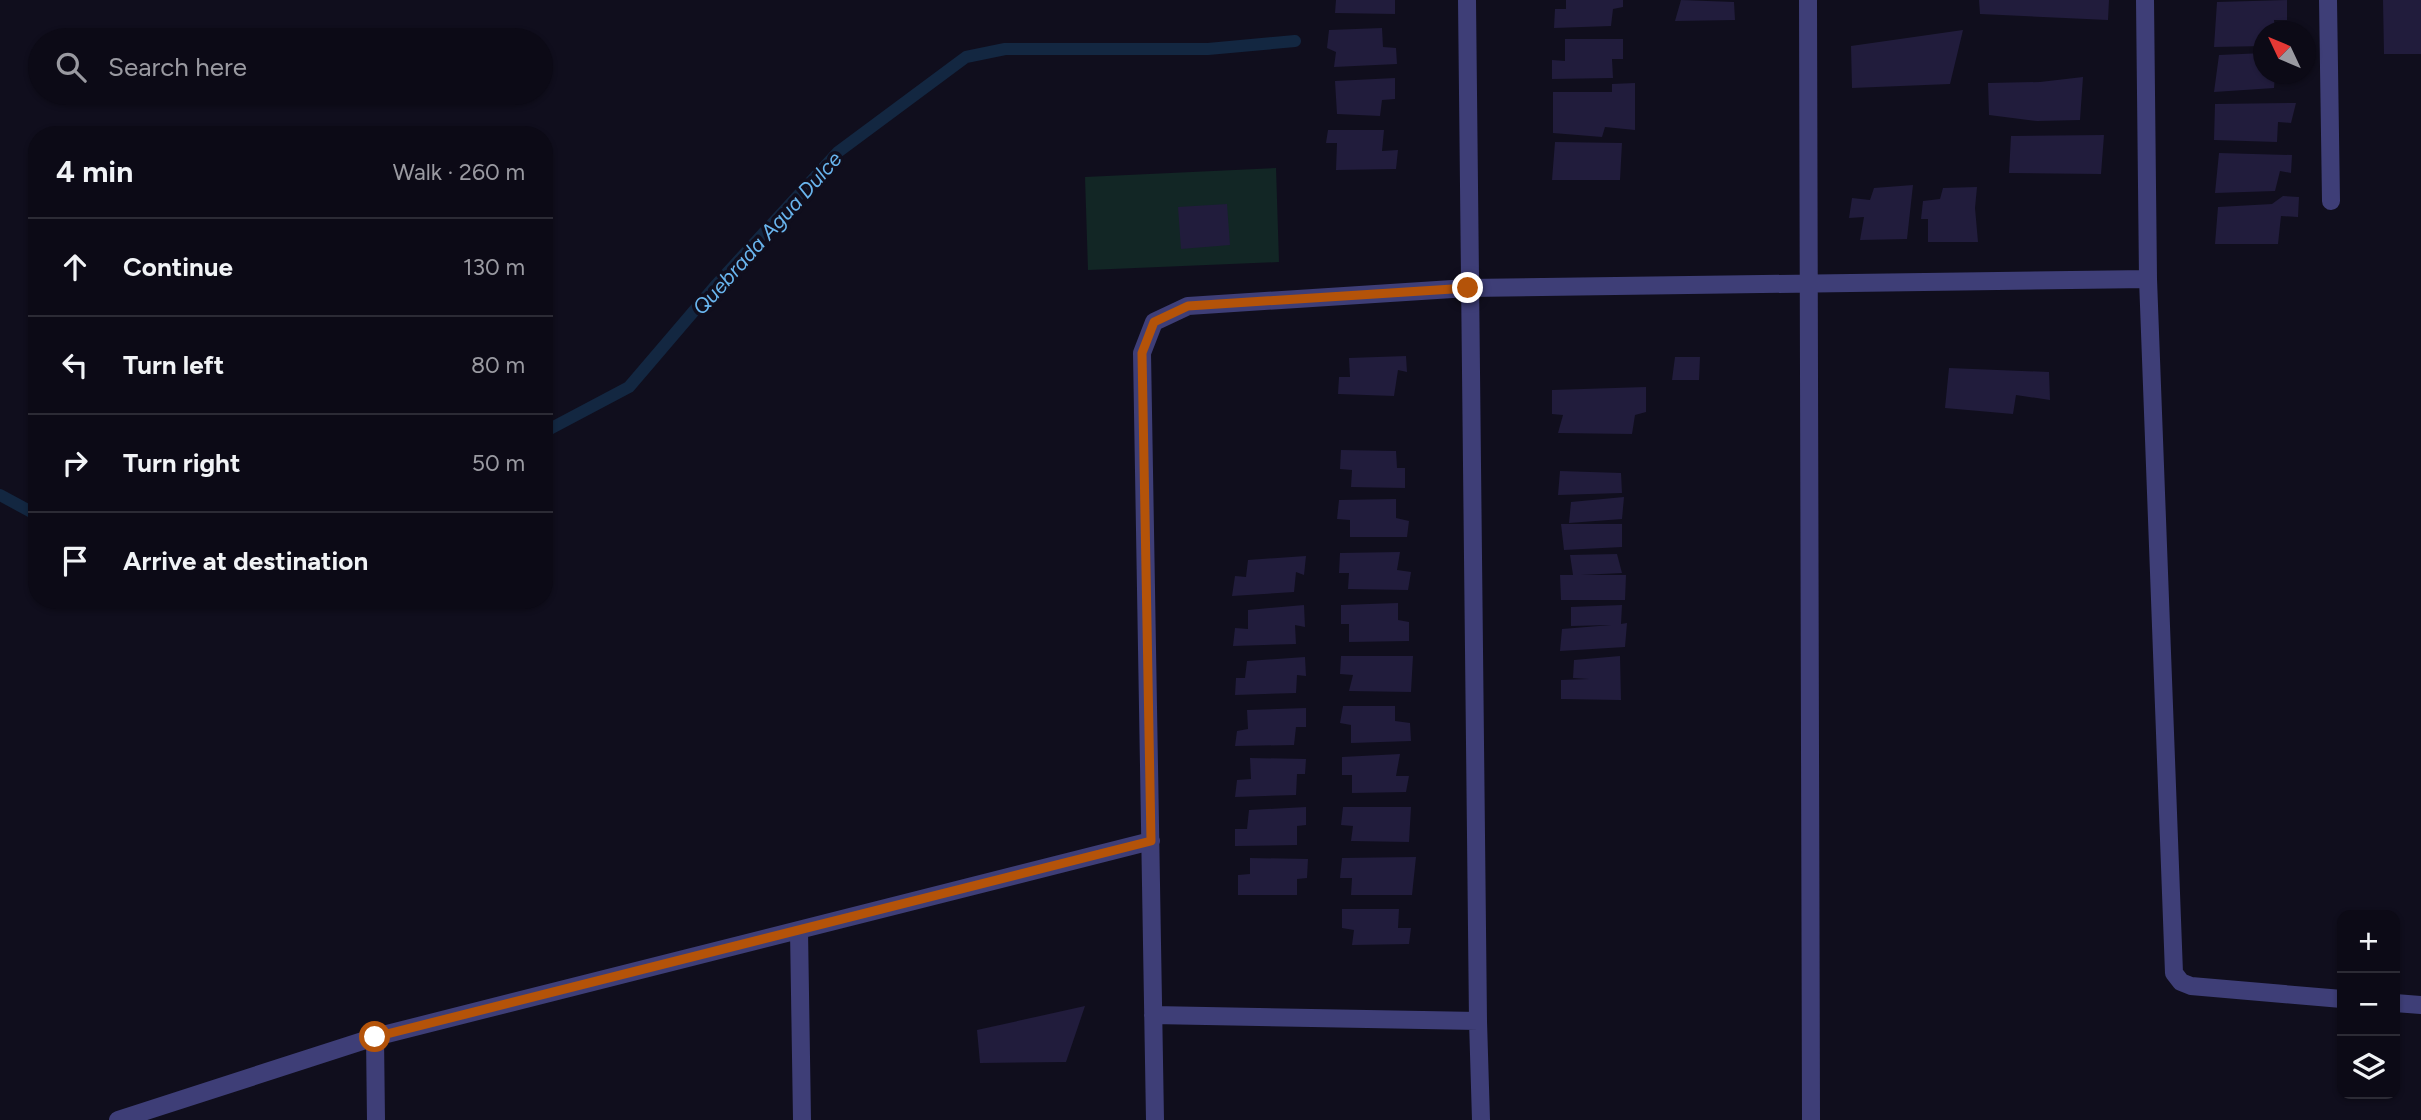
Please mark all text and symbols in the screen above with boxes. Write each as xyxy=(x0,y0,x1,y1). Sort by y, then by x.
north arrow xyxy=(2253,21,2316,84)
search box xyxy=(28,28,553,105)
icon: search xyxy=(52,48,90,86)
text: Search here xyxy=(108,51,247,83)
water label: Quebrada Agua Dulce xyxy=(687,146,847,320)
text: 4 min xyxy=(56,153,133,190)
text: Walk · 260 m xyxy=(393,158,525,186)
icon: ahead xyxy=(56,248,94,286)
text: Continue xyxy=(123,251,233,283)
text: 130 m xyxy=(463,253,525,281)
route end xyxy=(1452,272,1483,303)
icon: left xyxy=(56,346,94,384)
text: Turn left xyxy=(123,349,224,381)
text: 80 m xyxy=(471,351,525,379)
icon: right xyxy=(56,444,94,482)
text: Turn right xyxy=(123,447,240,479)
text: 50 m xyxy=(472,449,525,477)
icon: arrive xyxy=(56,542,94,580)
text: Arrive at destination xyxy=(123,545,368,577)
map controls xyxy=(2337,910,2400,1099)
button: + xyxy=(2337,910,2400,973)
button: − xyxy=(2337,973,2400,1036)
route start xyxy=(359,1021,390,1052)
button: layers xyxy=(2337,1036,2400,1099)

